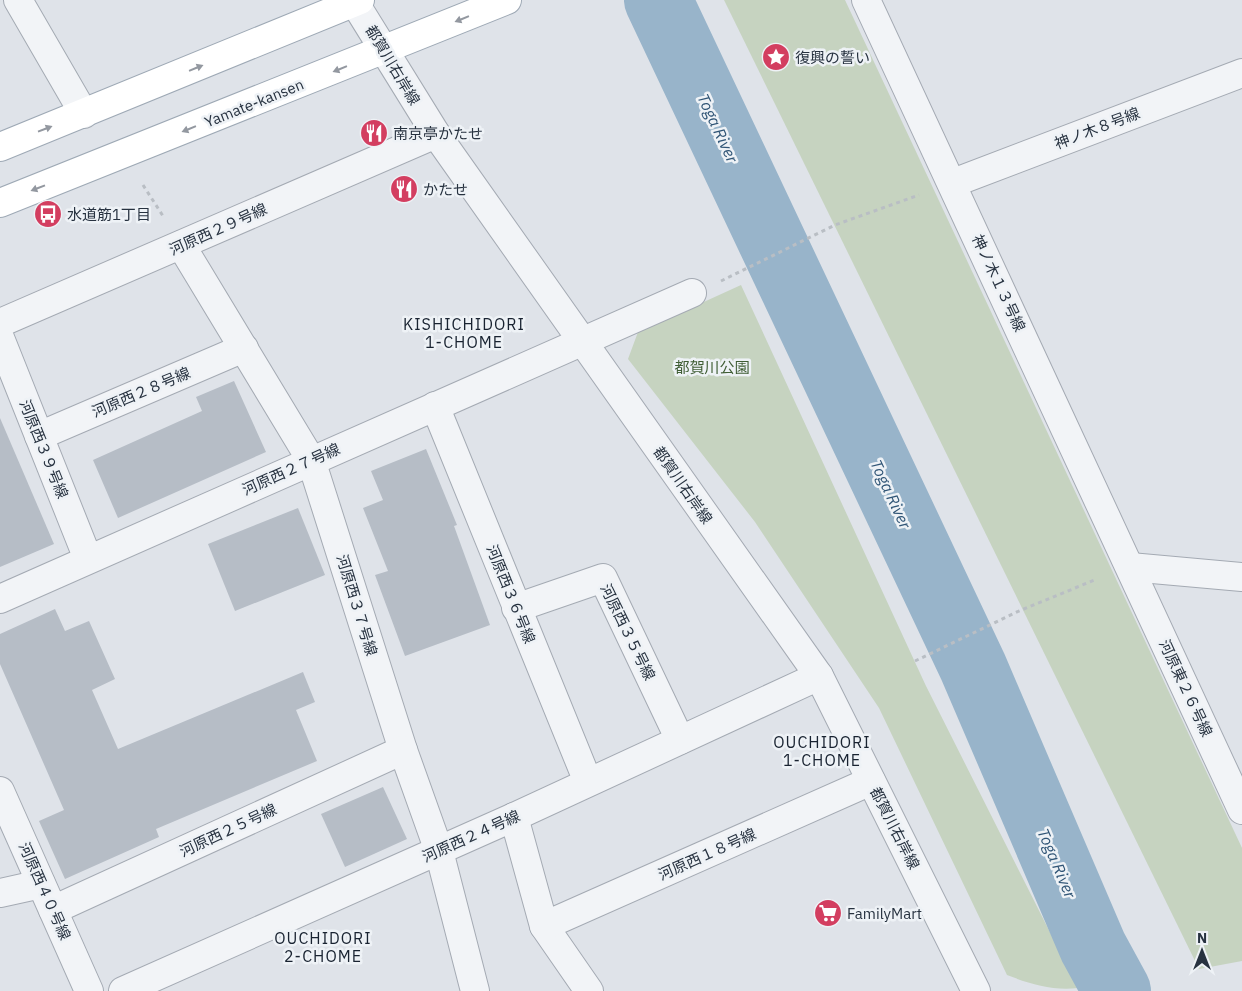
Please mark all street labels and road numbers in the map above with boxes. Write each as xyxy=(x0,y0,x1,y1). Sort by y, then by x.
street label: 都賀川右岸線 xyxy=(362,22,424,108)
street label: Yamate-kansen xyxy=(202,74,306,132)
street label: 神ノ木８号線 xyxy=(1052,103,1142,153)
street label: 河原西２９号線 xyxy=(166,199,270,259)
street label: 神ノ木１３号線 xyxy=(968,231,1030,335)
street label: 河原西２８号線 xyxy=(89,363,193,421)
street label: 河原西３９号線 xyxy=(16,397,72,501)
street label: 河原西２７号線 xyxy=(239,439,343,499)
street label: 都賀川右岸線 xyxy=(649,443,717,527)
street label: 河原西３６号線 xyxy=(483,542,539,646)
street label: 河原西３７号線 xyxy=(333,552,381,658)
street label: 河原西３５号線 xyxy=(596,581,660,683)
street label: 河原東２６号線 xyxy=(1155,636,1217,740)
street label: 都賀川右岸線 xyxy=(866,784,924,872)
street label: 河原西２５号線 xyxy=(176,799,280,861)
street label: 河原西２４号線 xyxy=(419,806,523,866)
street label: 河原西１８号線 xyxy=(655,824,759,884)
street label: 河原西４０号線 xyxy=(15,839,75,943)

